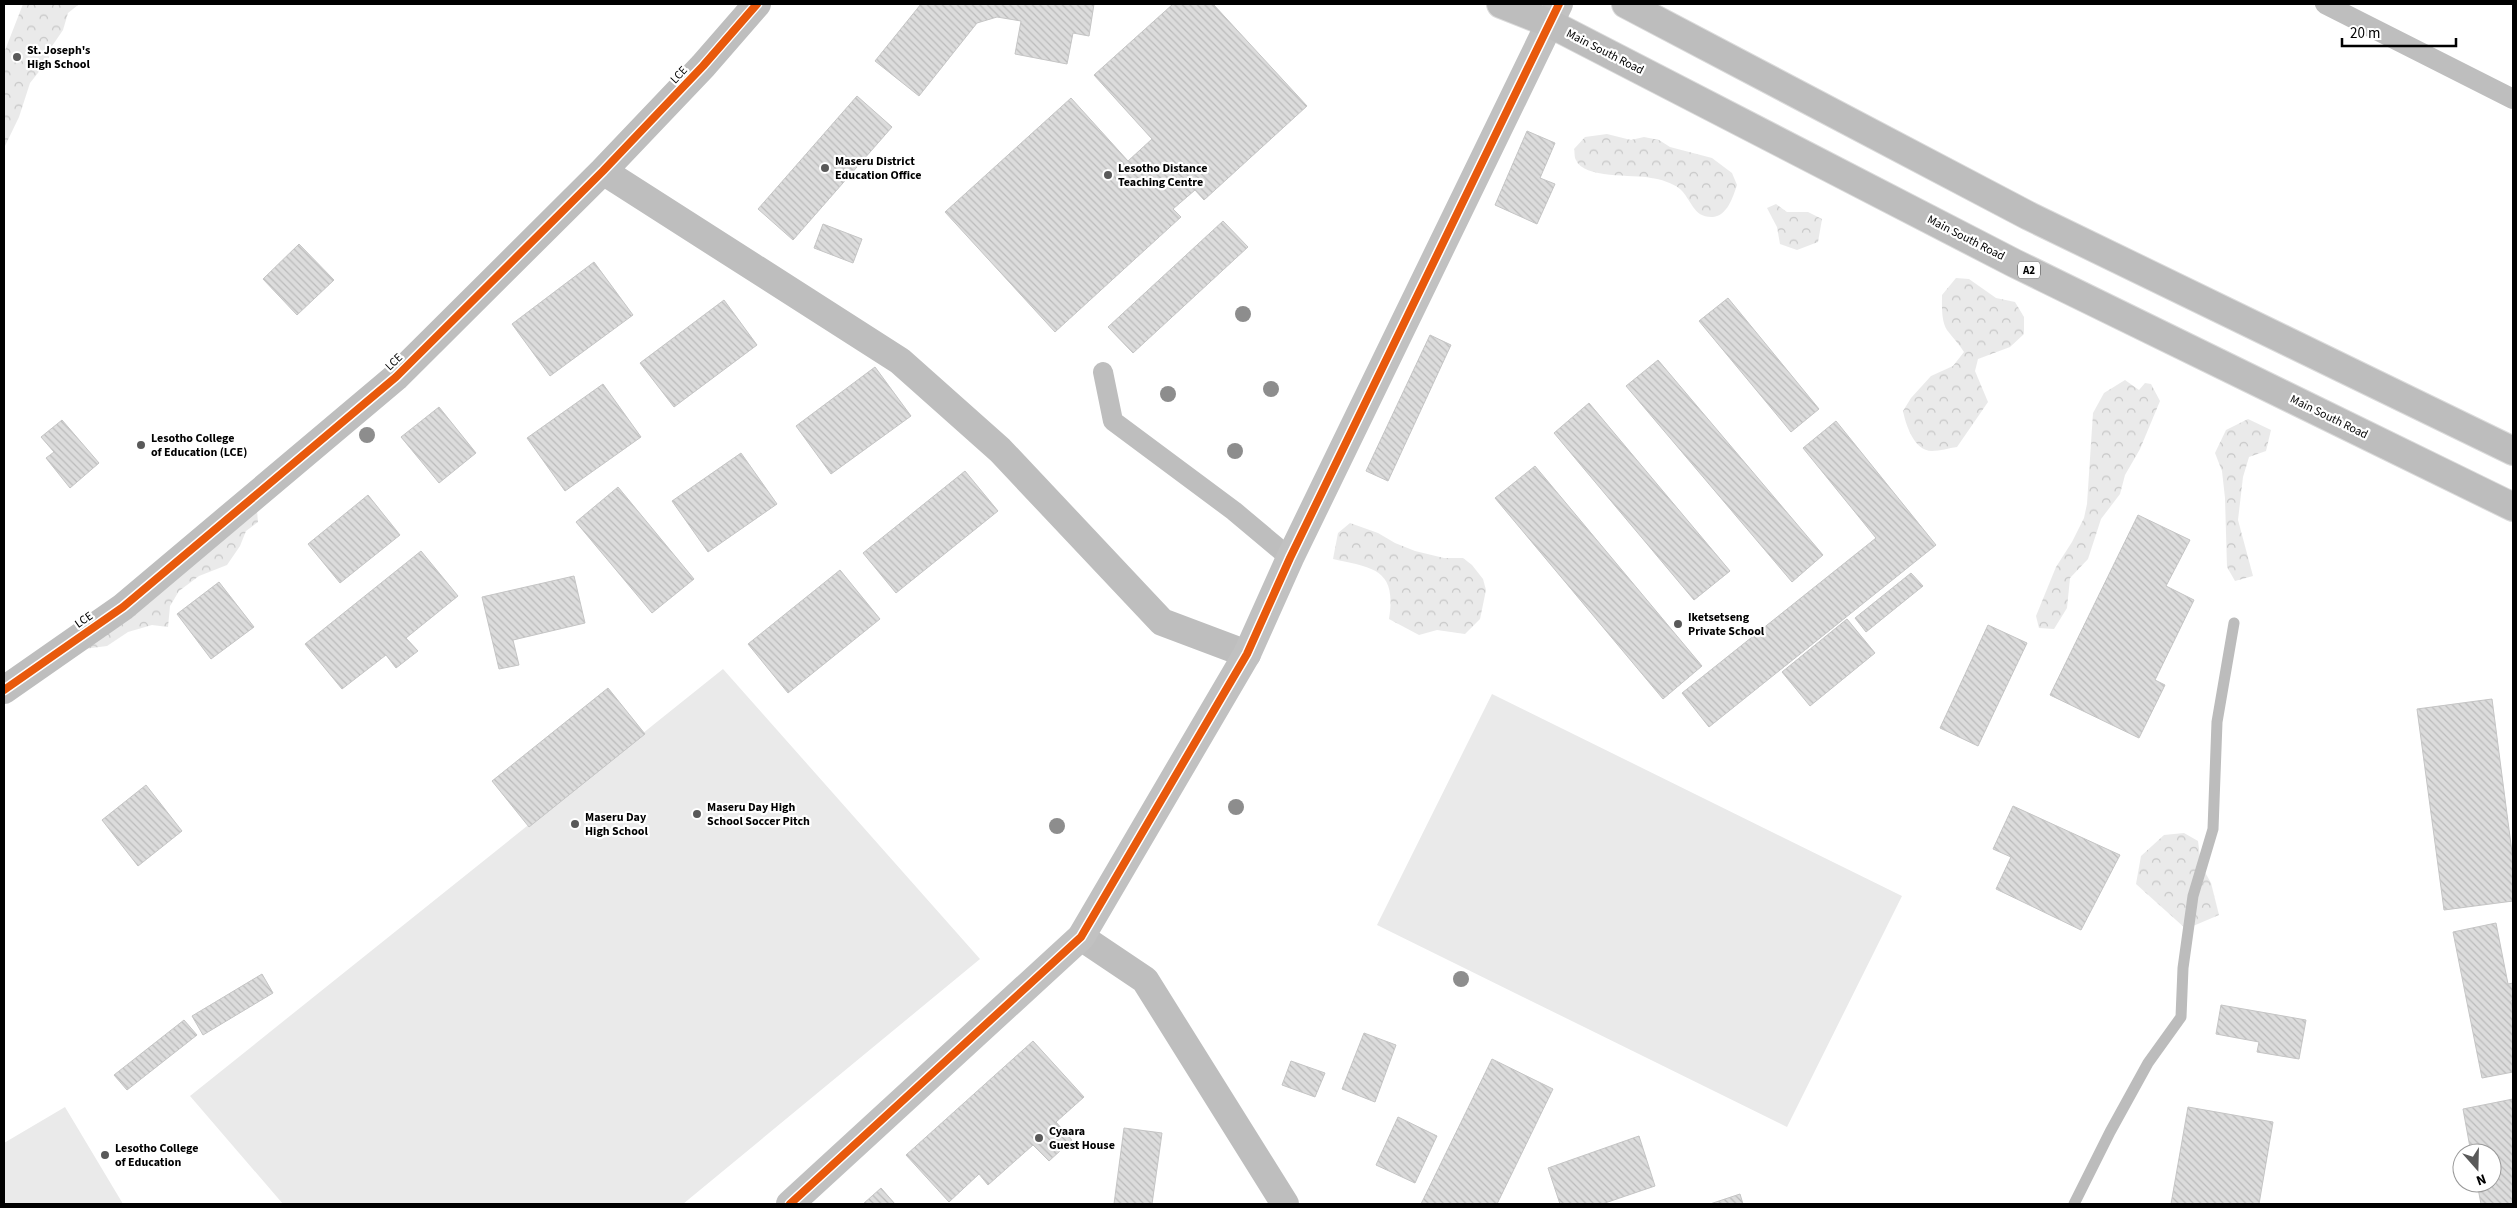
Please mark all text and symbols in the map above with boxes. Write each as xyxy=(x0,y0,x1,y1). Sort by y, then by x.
scale bar xyxy=(2342,15,2456,47)
text: 20 m xyxy=(2350,23,2380,44)
street label: Main South Road xyxy=(1563,25,1647,79)
place label: St. Joseph's High School xyxy=(27,42,91,73)
marker: St. Joseph's High School xyxy=(11,51,23,63)
street label: LCE xyxy=(666,62,692,88)
place label: Maseru District Education Office xyxy=(835,153,922,184)
place label: Lesotho Distance Teaching Centre xyxy=(1118,160,1207,191)
marker: Maseru District Education Office xyxy=(819,162,831,174)
marker: Lesotho Distance Teaching Centre xyxy=(1102,169,1114,181)
street label: Main South Road xyxy=(1924,211,2008,265)
road number: A2 xyxy=(2018,262,2040,278)
street label: LCE xyxy=(381,349,407,375)
street label: Main South Road xyxy=(2287,391,2371,443)
place label: Lesotho College of Education (LCE) xyxy=(151,430,247,461)
marker: Lesotho College of Education (LCE) xyxy=(135,439,147,451)
street label: LCE xyxy=(71,608,97,632)
place label: Iketsetseng Private School xyxy=(1688,609,1765,640)
marker: Iketsetseng Private School xyxy=(1672,618,1684,630)
place label: Maseru Day High School Soccer Pitch xyxy=(707,799,810,830)
marker: Maseru Day High School Soccer Pitch xyxy=(691,808,703,820)
place label: Maseru Day High School xyxy=(585,809,649,840)
marker: Maseru Day High School xyxy=(569,818,581,830)
place label: Cyaara Guest House xyxy=(1049,1123,1115,1154)
marker: Cyaara Guest House xyxy=(1033,1132,1045,1144)
place label: Lesotho College of Education xyxy=(115,1140,198,1171)
north arrow xyxy=(2452,1143,2502,1193)
marker: Lesotho College of Education xyxy=(99,1149,111,1161)
text: N xyxy=(2473,1168,2489,1190)

